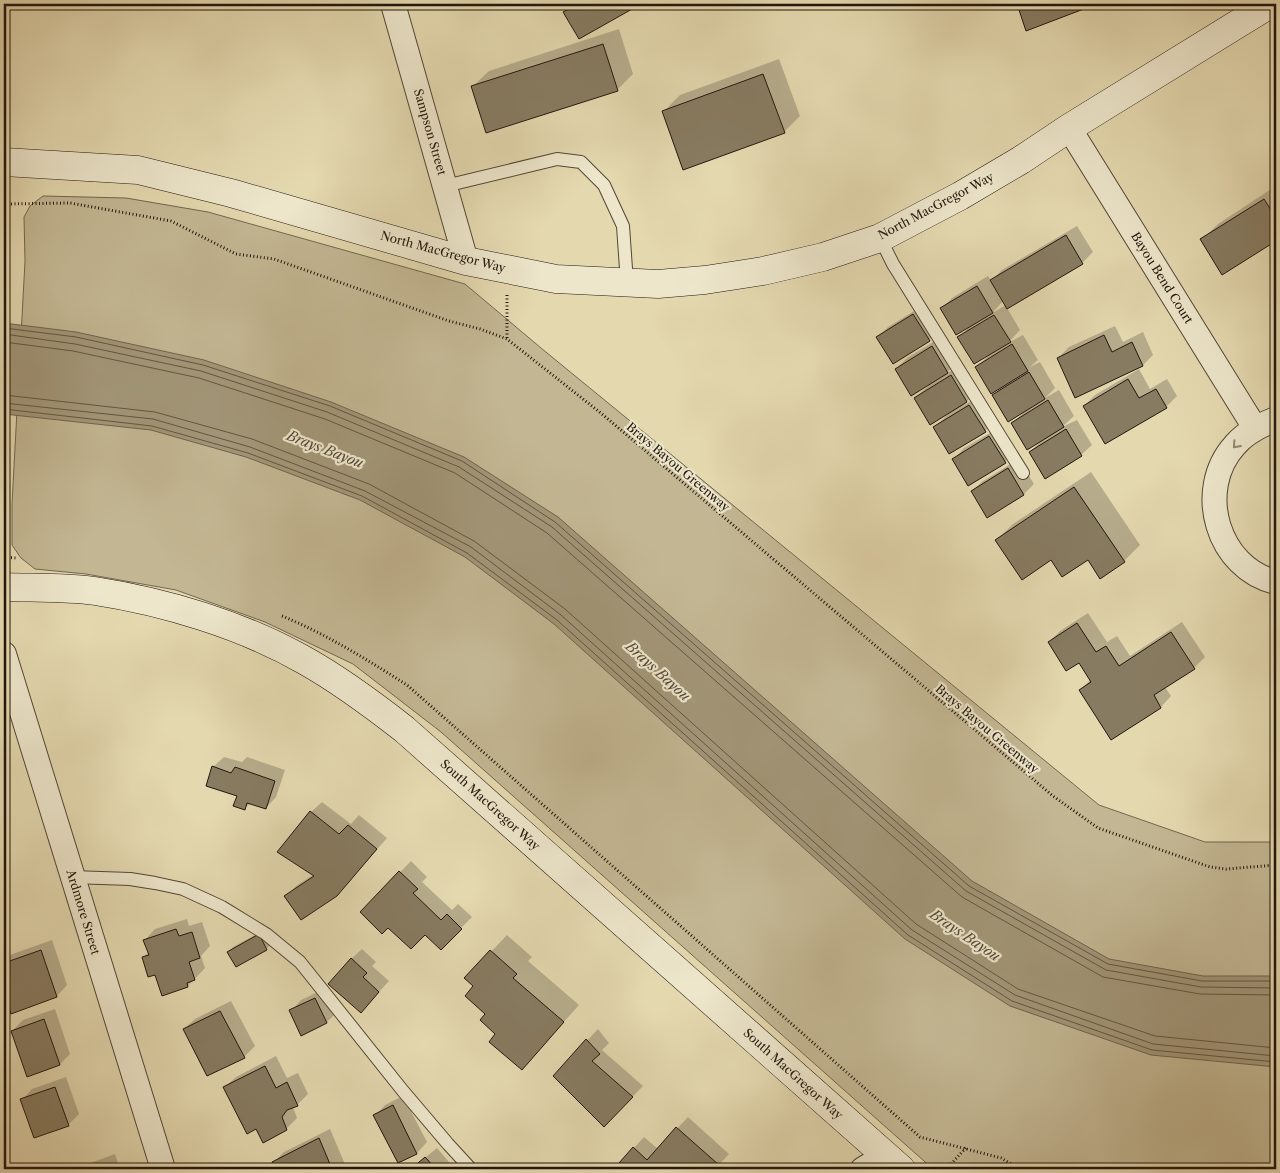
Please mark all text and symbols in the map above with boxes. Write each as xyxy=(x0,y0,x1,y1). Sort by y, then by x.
street label: Sampson Street xyxy=(411,87,450,178)
street label: North MacGregor Way xyxy=(875,169,996,242)
street label: North MacGregor Way xyxy=(379,228,508,276)
street label: Bayou Bend Court xyxy=(1128,229,1197,327)
street label: Brays Bayou Greenway xyxy=(624,419,733,514)
water label: Brays Bayou xyxy=(283,426,367,472)
one-way arrow xyxy=(1233,439,1242,448)
water label: Brays Bayou xyxy=(621,637,695,705)
street label: Brays Bayou Greenway xyxy=(933,681,1042,776)
street label: South MacGregor Way xyxy=(437,756,543,853)
street label: Ardmore Street xyxy=(63,866,104,957)
water label: Brays Bayou xyxy=(926,905,1004,965)
street label: South MacGregor Way xyxy=(740,1025,846,1122)

